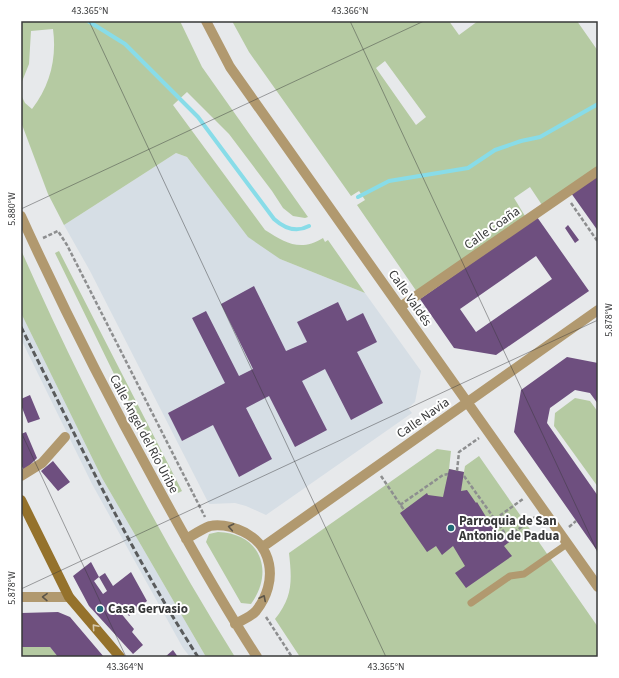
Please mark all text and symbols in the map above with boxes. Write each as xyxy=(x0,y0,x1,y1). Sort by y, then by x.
text: 43.365°N xyxy=(71,4,109,18)
text: 43.366°N xyxy=(331,4,369,18)
text: 5.880°W xyxy=(5,192,19,226)
street label: Calle Coaña xyxy=(461,202,523,254)
street label: Calle Valdés xyxy=(384,266,436,330)
text: 5.878°W xyxy=(602,303,616,337)
street label: Calle Ángel del Río Uribe xyxy=(105,371,183,497)
street label: Calle Navia xyxy=(393,393,453,443)
place label: Parroquia de San Antonio de Padua xyxy=(458,512,559,545)
marker: Parroquia de San Antonio de Padua xyxy=(446,523,456,533)
one-way arrow xyxy=(228,524,234,532)
text: 5.878°W xyxy=(5,571,19,605)
one-way arrow xyxy=(42,593,48,601)
one-way arrow xyxy=(258,595,266,603)
place label: Casa Gervasio xyxy=(108,600,188,618)
marker: Casa Gervasio xyxy=(95,604,105,614)
one-way arrow xyxy=(92,625,99,632)
text: 43.364°N xyxy=(106,660,144,674)
text: 43.365°N xyxy=(367,660,405,674)

